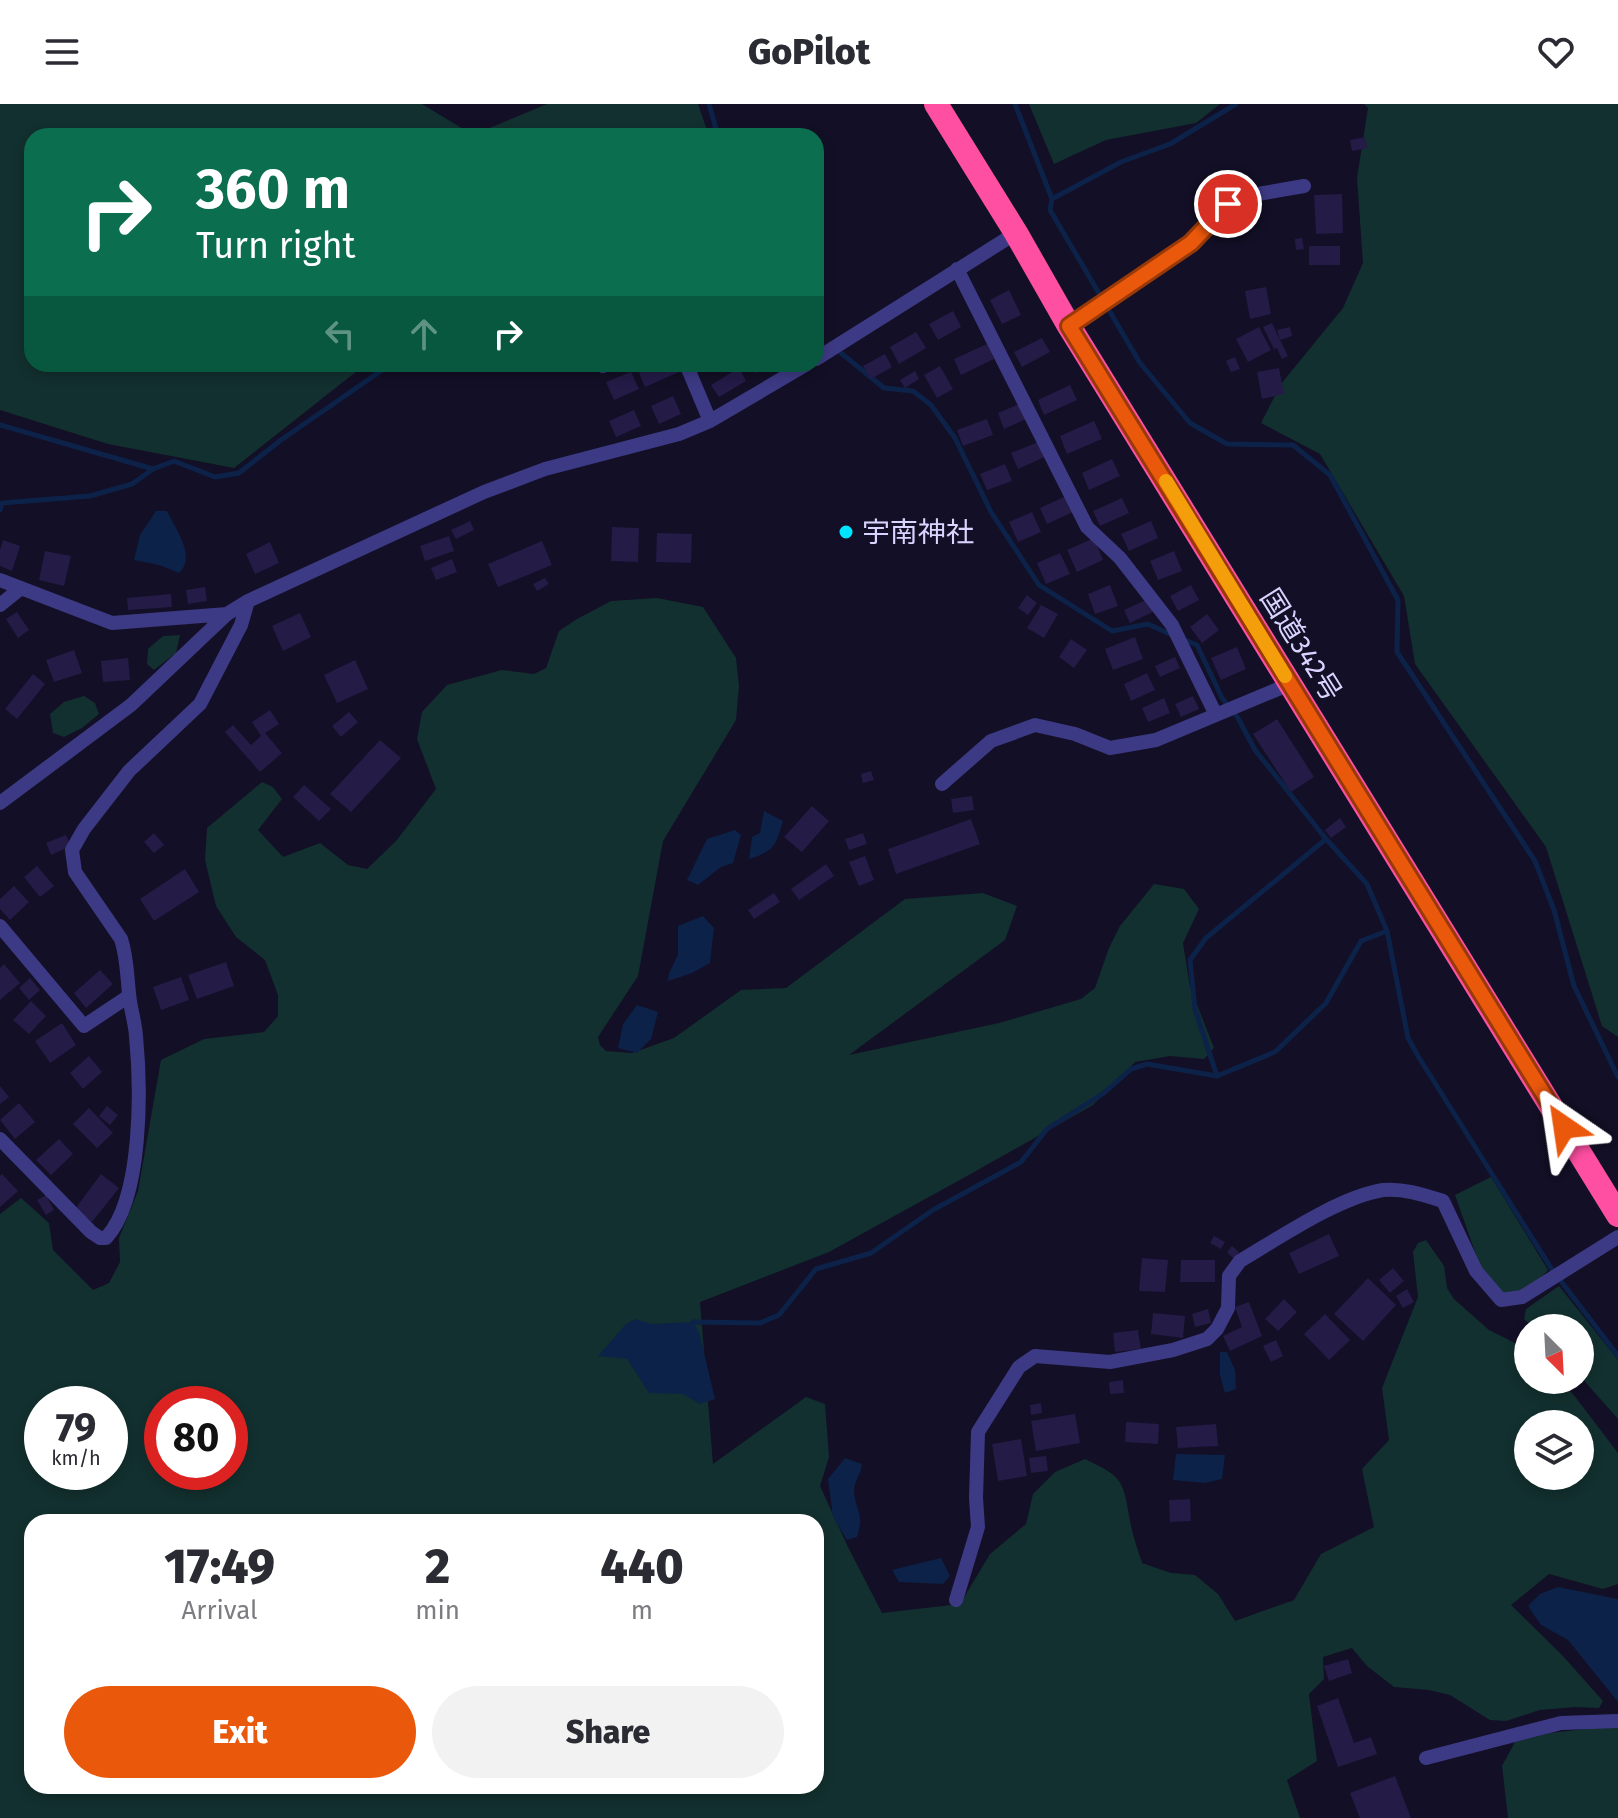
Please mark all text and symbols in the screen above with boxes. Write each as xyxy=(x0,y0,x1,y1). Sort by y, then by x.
icon: menu xyxy=(40,30,84,74)
text: GoPilot xyxy=(748,30,870,74)
icon: heart xyxy=(1534,30,1578,74)
text: 360 m xyxy=(196,156,350,223)
icon: right xyxy=(64,160,168,264)
pin xyxy=(1194,170,1262,238)
icon: arrive xyxy=(1206,182,1250,226)
text: Turn right xyxy=(196,224,356,268)
icon: left xyxy=(318,312,362,356)
icon: ahead xyxy=(402,312,446,356)
icon: right xyxy=(486,312,530,356)
place label: 宇南神社 xyxy=(862,516,974,549)
marker: 宇南神社 xyxy=(837,523,855,541)
street label: 国道342号 xyxy=(1254,583,1348,707)
position arrow xyxy=(1522,1085,1606,1169)
north arrow xyxy=(1514,1314,1594,1394)
map controls xyxy=(1514,1314,1594,1490)
speed limit sign: 80 xyxy=(144,1386,248,1490)
text: 79 xyxy=(56,1404,96,1452)
button: layers xyxy=(1514,1410,1594,1490)
text: km/h xyxy=(51,1446,101,1470)
text: 17:49 xyxy=(164,1538,275,1596)
text: 2 xyxy=(425,1538,450,1596)
text: 440 xyxy=(600,1538,684,1596)
text: Arrival xyxy=(181,1595,258,1626)
text: min xyxy=(415,1595,460,1626)
text: m xyxy=(631,1595,653,1626)
button: Exit xyxy=(64,1686,416,1778)
button: Share xyxy=(432,1686,784,1778)

